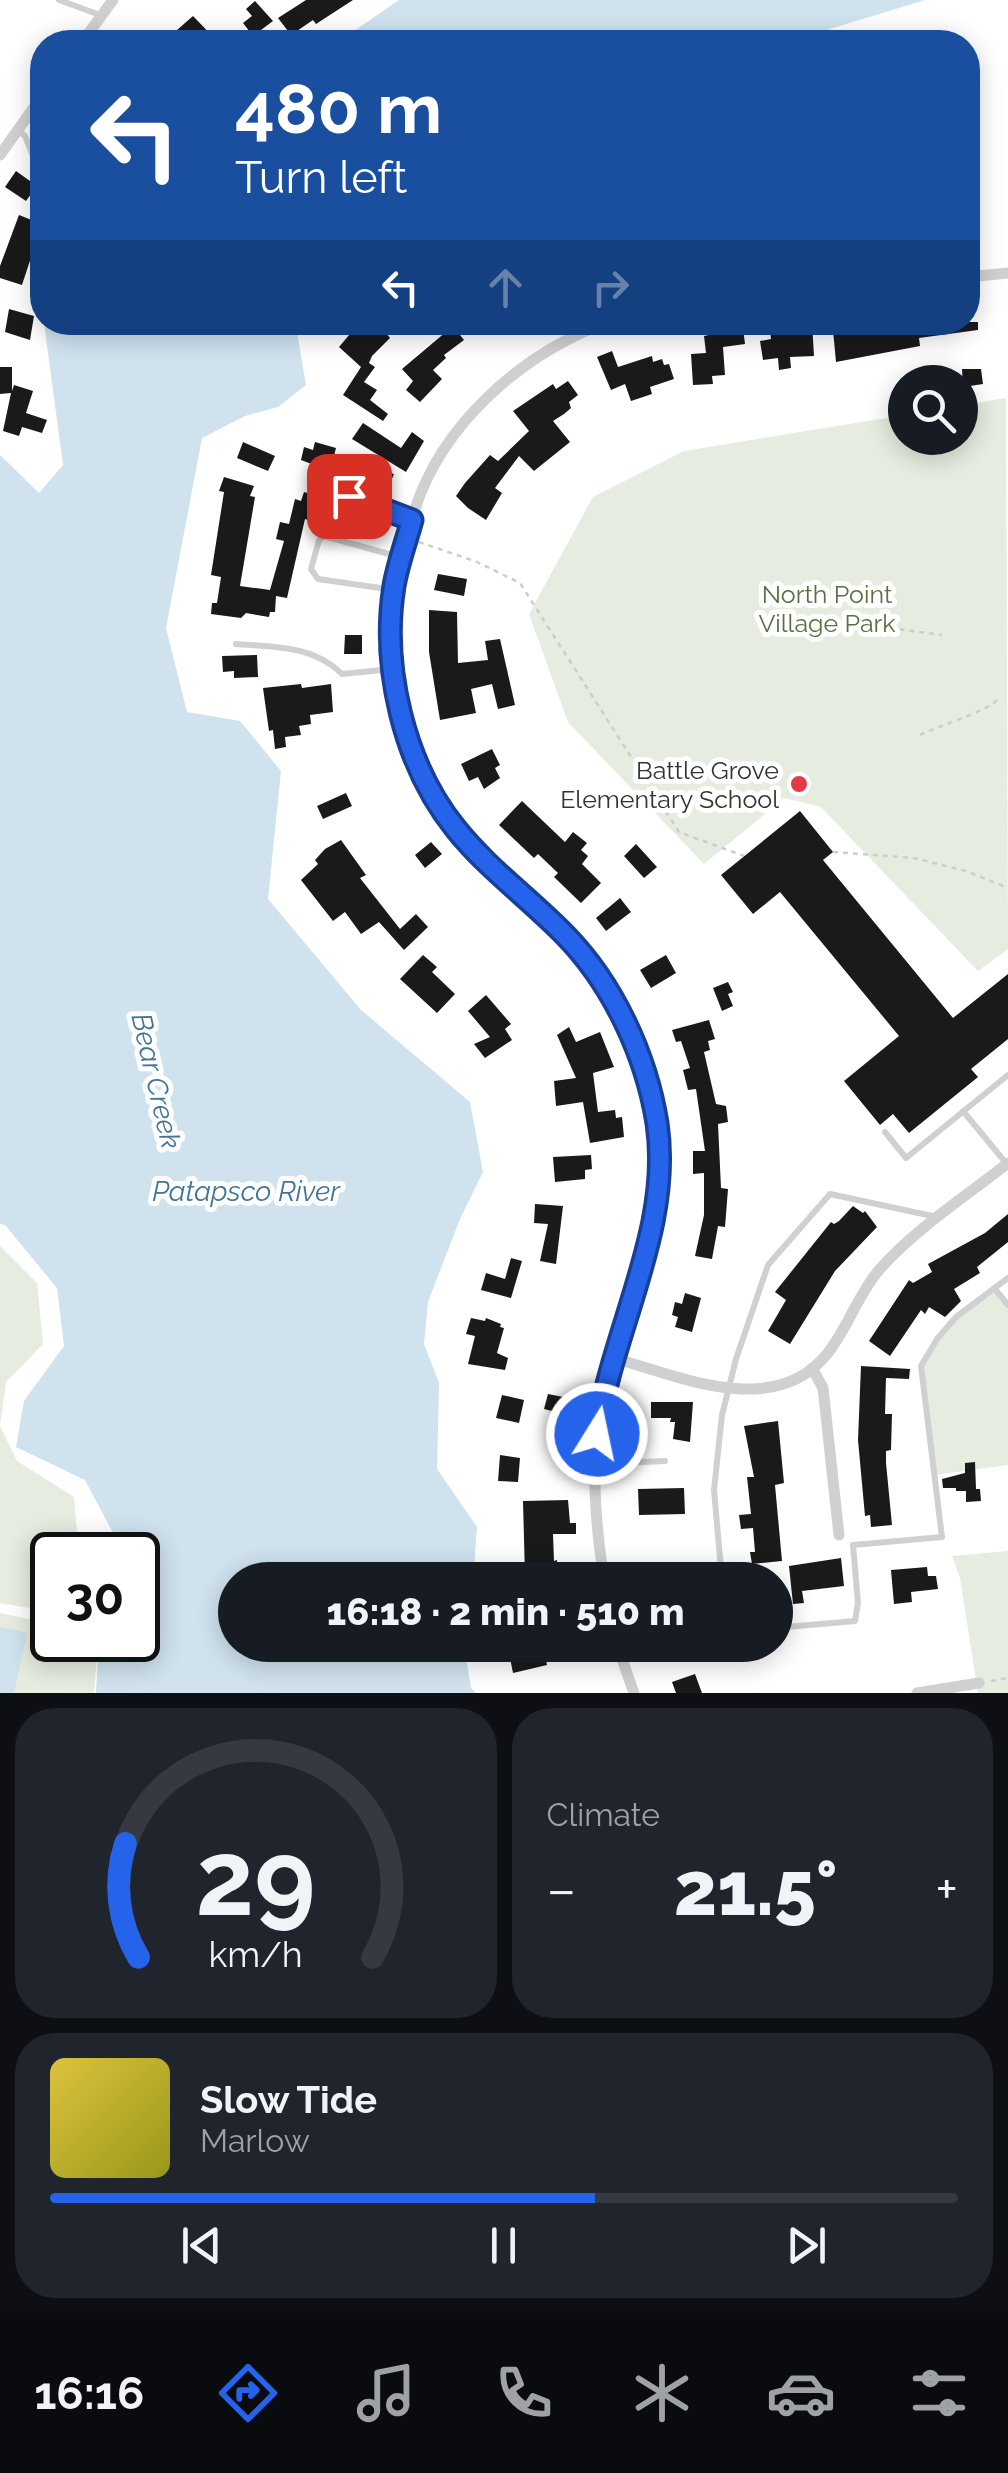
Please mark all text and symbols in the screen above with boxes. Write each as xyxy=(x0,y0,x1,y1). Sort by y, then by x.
text: 480 m xyxy=(235,67,442,149)
icon: left xyxy=(70,70,200,200)
text: Turn left xyxy=(235,151,407,204)
icon: left xyxy=(373,260,428,315)
icon: ahead xyxy=(478,260,533,315)
icon: right xyxy=(583,260,638,315)
map controls xyxy=(888,365,978,455)
button: search xyxy=(888,365,978,455)
pin xyxy=(307,454,392,539)
icon: arrive xyxy=(322,469,377,524)
park label: North Point Village Park xyxy=(758,579,896,638)
place label: Battle Grove Elementary School xyxy=(560,755,779,814)
marker: Battle Grove Elementary School xyxy=(788,773,810,795)
water label: Bear Creek xyxy=(124,1010,188,1152)
water label: Patapsco River xyxy=(152,1175,341,1208)
position arrow xyxy=(545,1382,649,1486)
speed limit sign: 30 xyxy=(30,1532,160,1662)
text: 16:18 · 2 min · 510 m xyxy=(326,1589,685,1634)
text: Climate xyxy=(547,1796,660,1833)
text: 29 xyxy=(196,1817,316,1939)
text: 21.5° xyxy=(674,1844,838,1933)
text: − xyxy=(547,1857,576,1922)
text: + xyxy=(935,1857,958,1922)
text: km/h xyxy=(209,1933,303,1975)
text: Slow Tide xyxy=(200,2077,377,2122)
text: Marlow xyxy=(200,2122,310,2159)
icon: previous xyxy=(174,2218,229,2273)
icon: pause xyxy=(476,2218,531,2273)
icon: next xyxy=(779,2218,834,2273)
icon: directions xyxy=(213,2358,283,2428)
icon: music xyxy=(351,2358,421,2428)
icon: phone xyxy=(489,2358,559,2428)
icon: climate xyxy=(627,2358,697,2428)
icon: car xyxy=(766,2358,836,2428)
icon: filters xyxy=(904,2358,974,2428)
text: 16:16 xyxy=(34,2367,144,2420)

